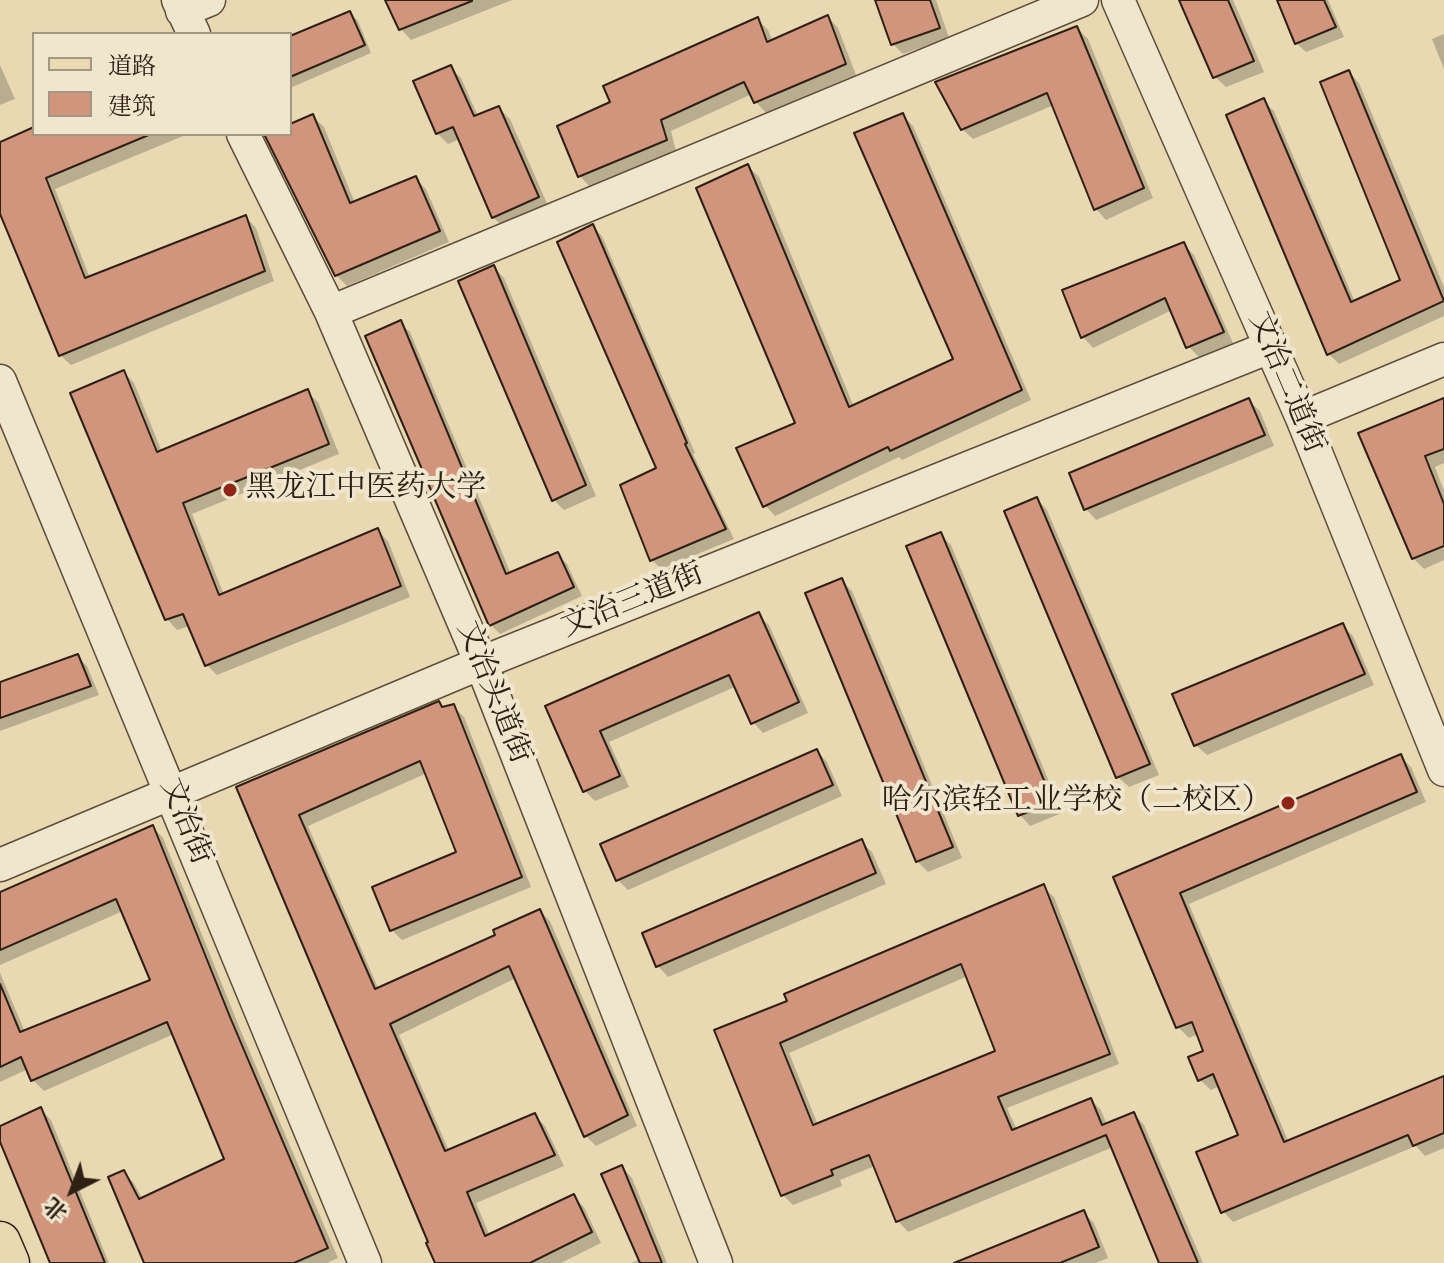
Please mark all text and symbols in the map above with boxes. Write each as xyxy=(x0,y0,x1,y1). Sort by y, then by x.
legend xyxy=(32,32,292,136)
text: 道路 xyxy=(108,51,156,82)
text: 建筑 xyxy=(108,91,156,122)
street label: 文治二道街 xyxy=(1239,307,1331,459)
place label: 黑龙江中医药大学 xyxy=(246,472,486,508)
marker: 黑龙江中医药大学 xyxy=(221,481,239,499)
street label: 文治三道街 xyxy=(557,557,709,647)
street label: 文治头道街 xyxy=(447,617,537,769)
street label: 文治街 xyxy=(150,774,218,870)
place label: 哈尔滨轻工业学校（二校区） xyxy=(882,785,1272,821)
marker: 哈尔滨轻工业学校（二校区） xyxy=(1279,794,1297,812)
north arrow xyxy=(32,1151,112,1231)
text: 北 xyxy=(38,1191,73,1227)

